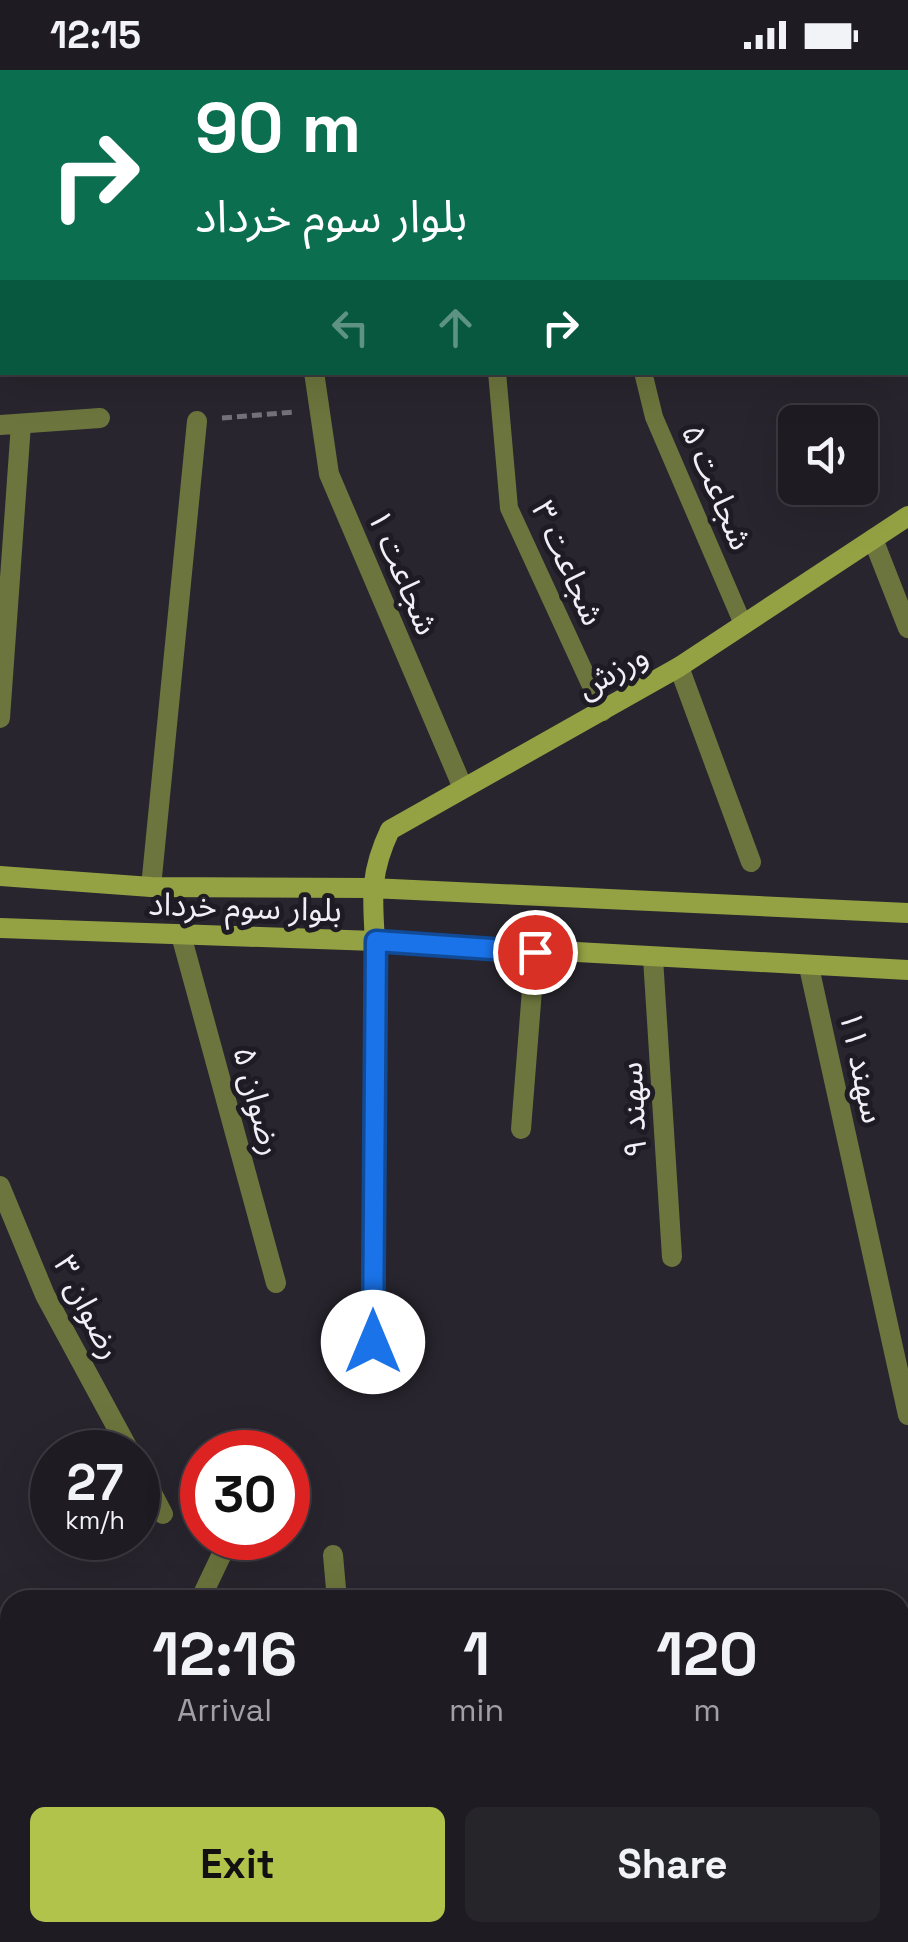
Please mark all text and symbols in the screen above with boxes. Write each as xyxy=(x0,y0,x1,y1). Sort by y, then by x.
text: 12:15 xyxy=(50,11,141,59)
text: 90 m xyxy=(195,83,361,172)
icon: right xyxy=(30,110,160,240)
text: بلوار سوم خرداد xyxy=(195,188,467,245)
icon: left xyxy=(323,300,378,355)
icon: ahead xyxy=(428,300,483,355)
icon: right xyxy=(533,300,588,355)
map controls xyxy=(778,405,878,505)
button: sound xyxy=(778,405,878,505)
street label: شجاعت ۵ xyxy=(673,418,761,556)
street label: شجاعت ۳ xyxy=(523,494,613,632)
street label: شجاعت ۱ xyxy=(359,503,447,641)
street label: ورزش xyxy=(569,635,655,707)
street label: بلوار سوم خرداد xyxy=(147,884,342,934)
pin xyxy=(493,910,578,995)
icon: arrive xyxy=(508,925,563,980)
street label: سهند ۱۱ xyxy=(831,1007,893,1127)
street label: رضوان ۵ xyxy=(224,1042,292,1160)
street label: سهند ۹ xyxy=(611,1061,655,1159)
street label: رضوان ۳ xyxy=(45,1249,131,1365)
position arrow xyxy=(321,1290,425,1394)
speed limit sign: 30 xyxy=(180,1430,310,1560)
text: 27 xyxy=(67,1451,123,1515)
text: km/h xyxy=(65,1504,125,1536)
text: 12:16 xyxy=(152,1616,297,1693)
text: 1 xyxy=(463,1616,490,1693)
text: 120 xyxy=(656,1616,758,1693)
text: Arrival xyxy=(177,1690,272,1730)
text: min xyxy=(449,1690,504,1730)
text: m xyxy=(693,1690,721,1730)
button: Exit xyxy=(30,1807,445,1922)
button: Share xyxy=(465,1807,880,1922)

